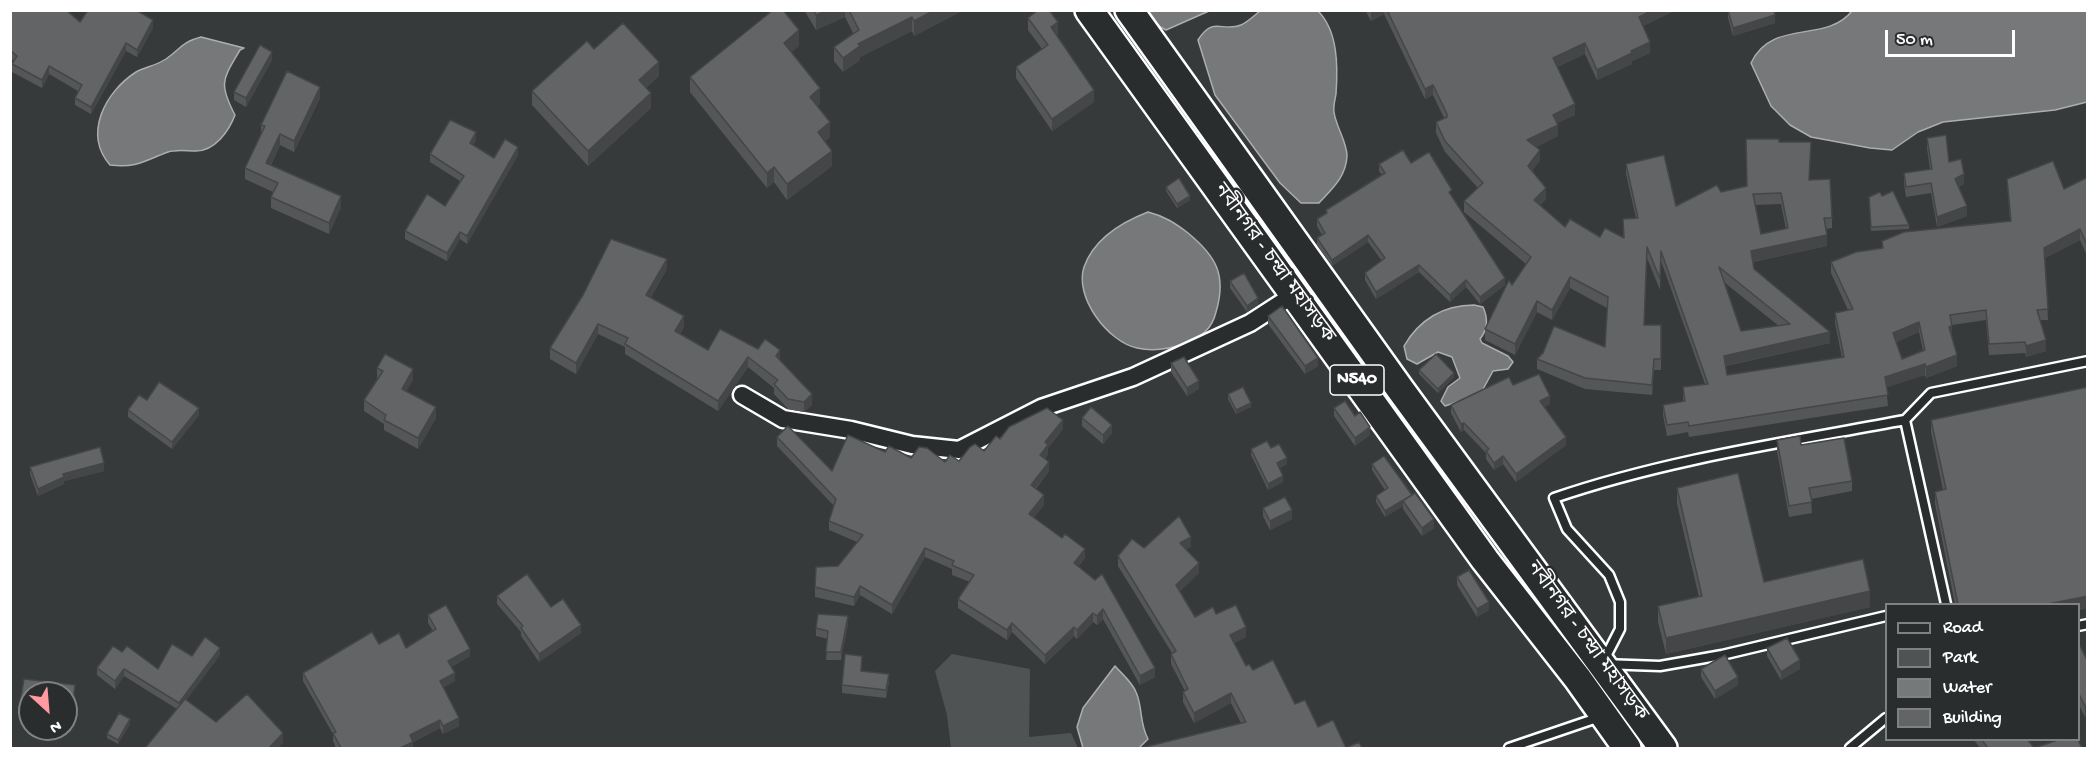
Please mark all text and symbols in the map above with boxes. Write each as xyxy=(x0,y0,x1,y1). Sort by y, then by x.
scale bar xyxy=(1888,18,2018,56)
text: 50 m xyxy=(1896,30,1933,51)
street label: নবীনগর - চন্দ্রা মহাসড়ক xyxy=(1207,180,1339,348)
road number: N540 xyxy=(1330,365,1384,395)
street label: নবীনগর - চন্দ্রা মহাসড়ক xyxy=(1520,558,1652,726)
legend xyxy=(1885,603,2080,741)
text: Road xyxy=(1943,618,1982,639)
text: Park xyxy=(1943,648,1977,669)
text: Water xyxy=(1943,678,1991,699)
north arrow xyxy=(18,681,78,741)
text: Building xyxy=(1943,708,2002,729)
text: N xyxy=(46,715,64,737)

